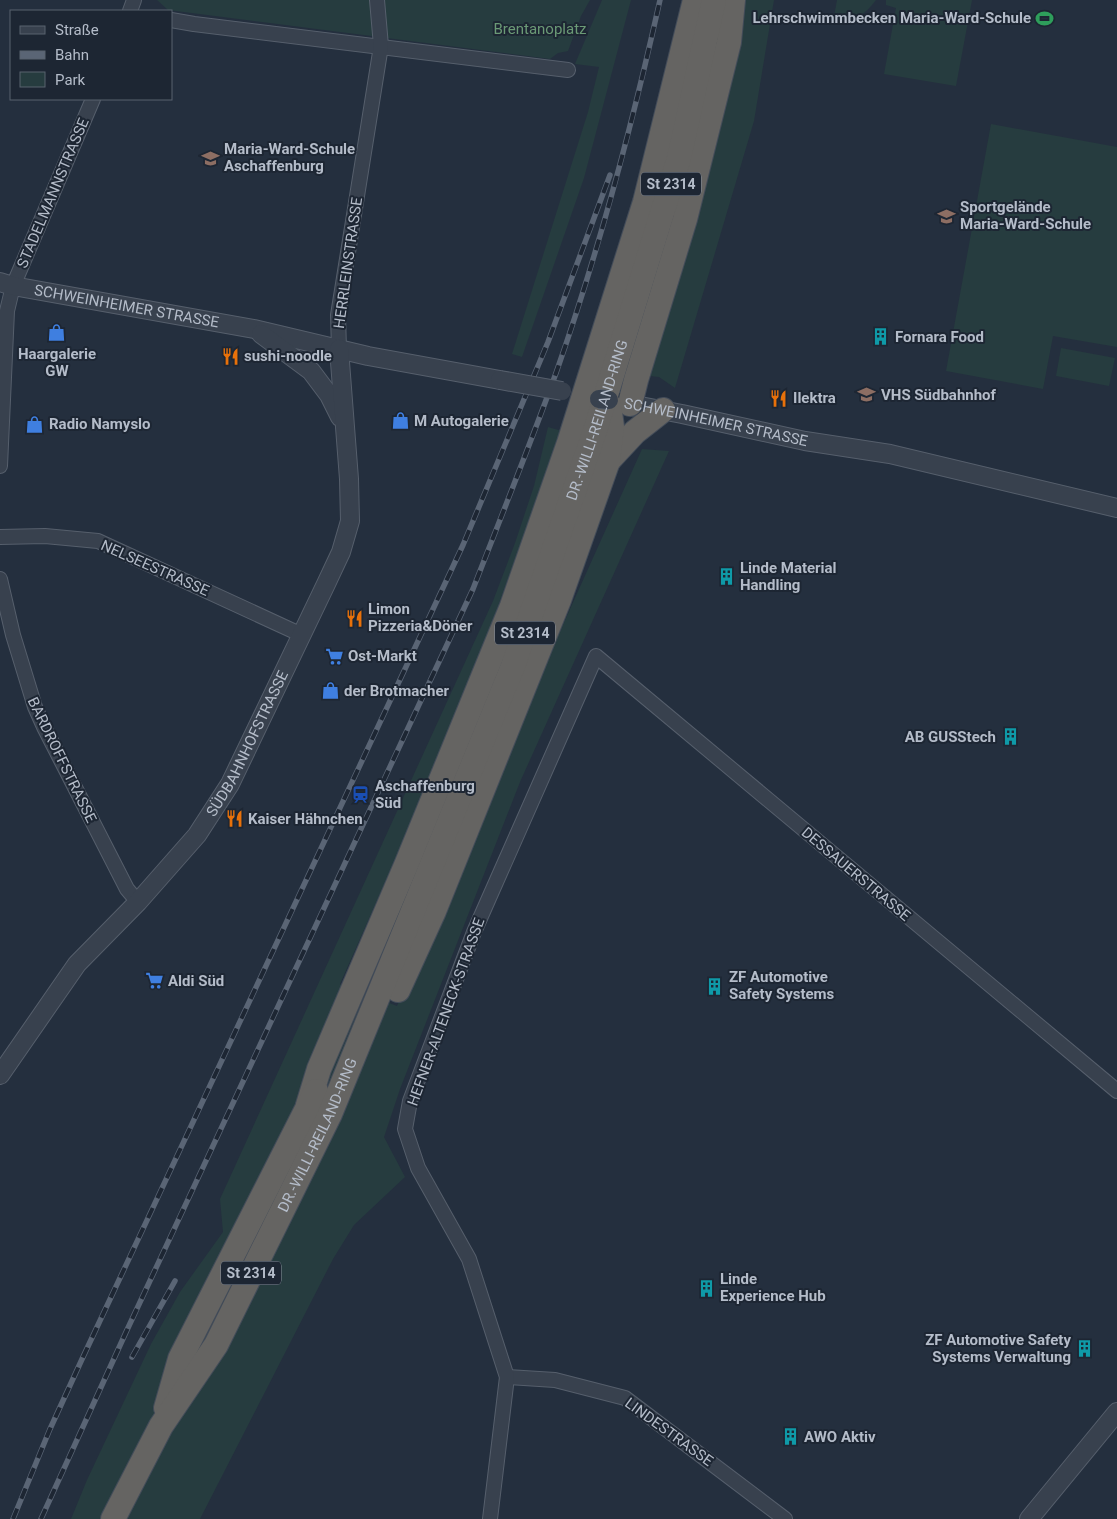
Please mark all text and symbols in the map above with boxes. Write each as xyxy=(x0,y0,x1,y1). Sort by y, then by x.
sports icon: Lehrschwimmbecken Maria-Ward-Schule xyxy=(1035,8,1055,28)
place label: Lehrschwimmbecken Maria-Ward-Schule xyxy=(752,9,1031,27)
legend xyxy=(10,10,172,100)
park label: Brentanoplatz xyxy=(493,20,587,38)
text: Straße xyxy=(55,21,99,39)
text: Bahn xyxy=(55,46,89,64)
text: Park xyxy=(55,71,86,89)
street label: STADELMANNSTRASSE xyxy=(13,115,93,271)
place label: Maria-Ward-Schule Aschaffenburg xyxy=(224,140,355,175)
school or university icon: Maria-Ward-Schule Aschaffenburg xyxy=(200,148,220,168)
road number: St 2314 xyxy=(641,172,701,195)
street label: HERRLEINSTRASSE xyxy=(330,196,366,330)
place label: Sportgelände Maria-Ward-Schule xyxy=(960,198,1091,233)
school or university icon: Sportgelände Maria-Ward-Schule xyxy=(936,206,956,226)
street label: SCHWEINHEIMER STRASSE xyxy=(33,281,221,332)
shop icon: Haargalerie GW xyxy=(47,323,67,343)
building icon: Fornara Food xyxy=(871,327,891,347)
place label: Fornara Food xyxy=(895,328,984,346)
street label: DR.-WILLI-REILAND-RING xyxy=(562,338,631,503)
place label: Haargalerie GW xyxy=(18,345,96,380)
restaurant icon: sushi-noodle xyxy=(220,346,240,366)
place label: sushi-noodle xyxy=(244,347,332,365)
school or university icon: VHS Südbahnhof xyxy=(857,385,877,405)
place label: VHS Südbahnhof xyxy=(881,386,997,404)
restaurant icon: Ilektra xyxy=(769,388,789,408)
place label: Ilektra xyxy=(793,389,836,407)
street label: SCHWEINHEIMER STRASSE xyxy=(623,394,810,450)
shop icon: M Autogalerie xyxy=(390,411,410,431)
place label: M Autogalerie xyxy=(414,412,509,430)
shop icon: Radio Namyslo xyxy=(25,414,45,434)
place label: Radio Namyslo xyxy=(49,415,151,433)
street label: NELSEESTRASSE xyxy=(98,536,212,600)
place label: Linde Material Handling xyxy=(740,559,837,594)
building icon: Linde Material Handling xyxy=(716,567,736,587)
place label: Limon Pizzeria&Döner xyxy=(368,600,473,635)
restaurant icon: Limon Pizzeria&Döner xyxy=(344,608,364,628)
road number: St 2314 xyxy=(495,622,555,644)
supermarket icon: Ost-Markt xyxy=(324,646,344,666)
place label: Ost-Markt xyxy=(348,647,417,665)
street label: SÜDBAHNHOFSTRASSE xyxy=(202,667,292,820)
shop icon: der Brotmacher xyxy=(320,681,340,701)
place label: der Brotmacher xyxy=(344,682,449,700)
street label: BARDROFFSTRASSE xyxy=(24,694,100,826)
building icon: AB GUSStech xyxy=(1000,727,1020,747)
place label: AB GUSStech xyxy=(905,728,996,746)
place label: Aschaffenburg Süd xyxy=(375,777,475,812)
station icon: Aschaffenburg Süd xyxy=(351,785,371,805)
restaurant icon: Kaiser Hähnchen xyxy=(224,809,244,829)
place label: Kaiser Hähnchen xyxy=(248,810,363,828)
street label: DESSAUERSTRASSE xyxy=(798,823,914,925)
street label: HEFNER-ALTENECK-STRASSE xyxy=(404,915,489,1108)
place label: ZF Automotive Safety Systems xyxy=(729,968,835,1003)
supermarket icon: Aldi Süd xyxy=(144,971,164,991)
place label: Aldi Süd xyxy=(168,972,224,990)
building icon: ZF Automotive Safety Systems xyxy=(705,976,725,996)
street label: DR.-WILLI-REILAND-RING xyxy=(274,1055,361,1215)
road number: St 2314 xyxy=(221,1262,281,1284)
place label: Linde Experience Hub xyxy=(720,1270,826,1305)
building icon: Linde Experience Hub xyxy=(696,1278,716,1298)
place label: ZF Automotive Safety Systems Verwaltung xyxy=(925,1331,1071,1366)
building icon: ZF Automotive Safety Systems Verwaltung xyxy=(1075,1339,1095,1359)
street label: LINDESTRASSE xyxy=(621,1394,717,1470)
building icon: AWO Aktiv xyxy=(780,1427,800,1447)
place label: AWO Aktiv xyxy=(804,1428,876,1446)

